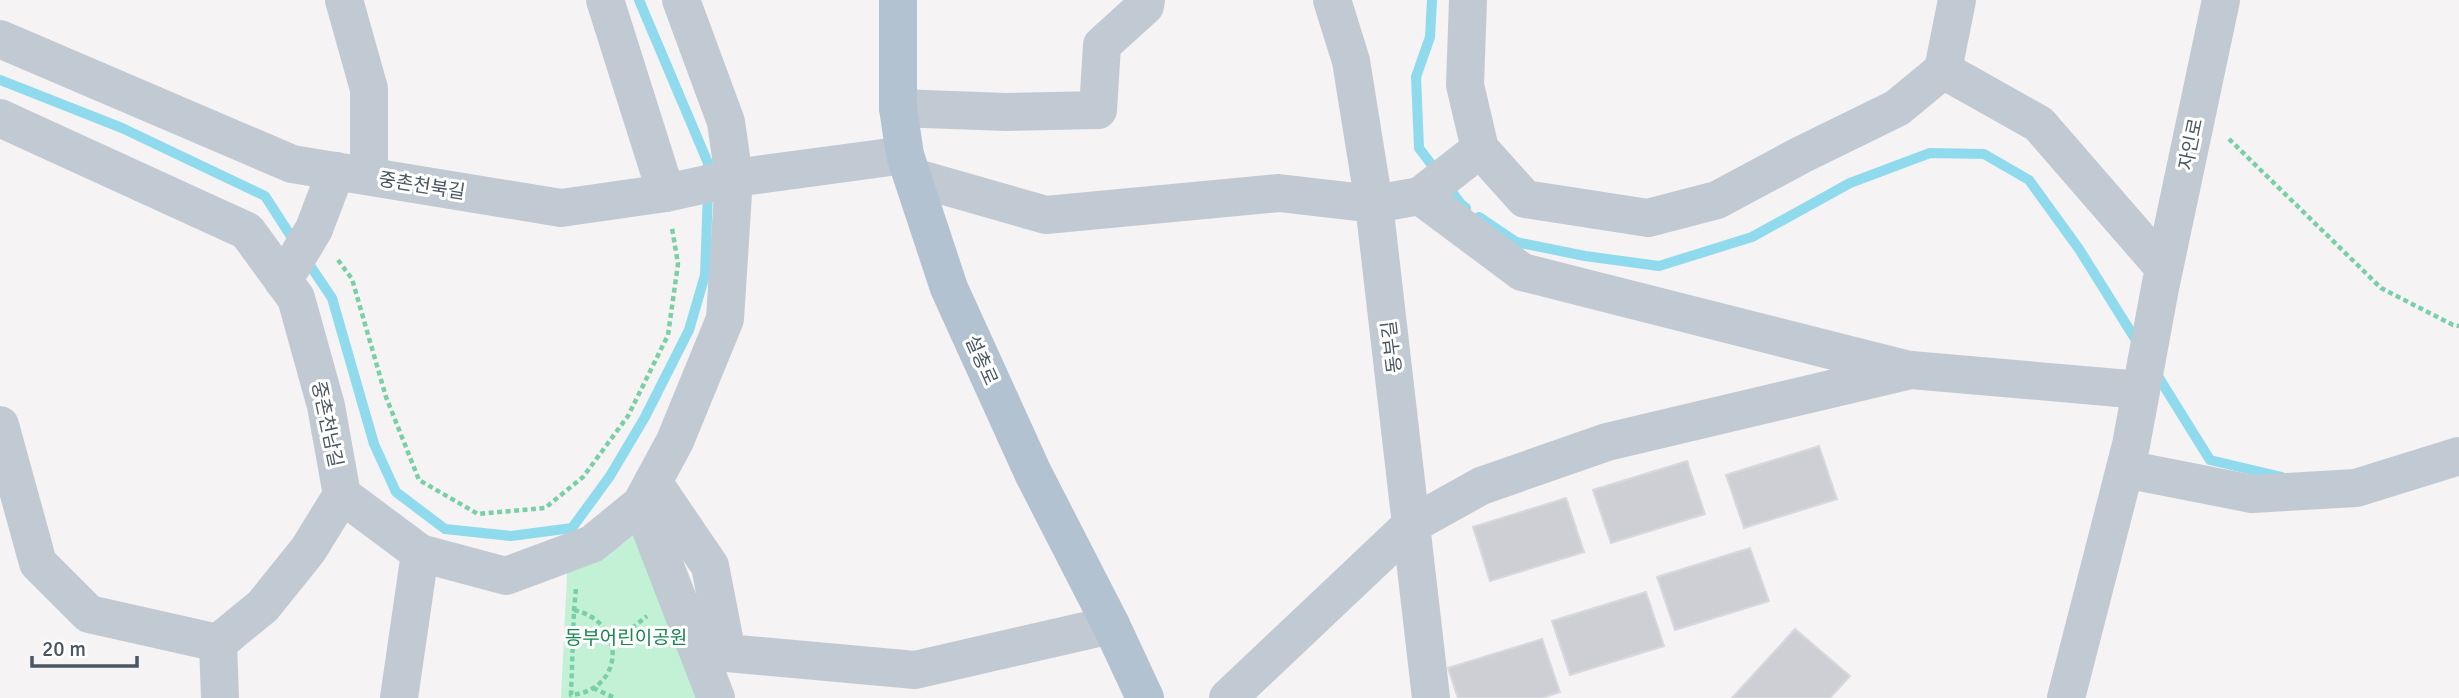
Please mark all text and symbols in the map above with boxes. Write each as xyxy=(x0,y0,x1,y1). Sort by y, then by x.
street label: 자인로 xyxy=(2174,116,2208,172)
street label: 중촌천북길 xyxy=(377,167,467,205)
street label: 동부길 xyxy=(1377,319,1407,374)
street label: 설총로 xyxy=(959,332,1003,389)
street label: 중촌천남길 xyxy=(306,379,348,469)
scale bar xyxy=(32,624,136,668)
park label: 동부어린이공원 xyxy=(565,626,687,650)
text: 20 m xyxy=(42,636,86,662)

